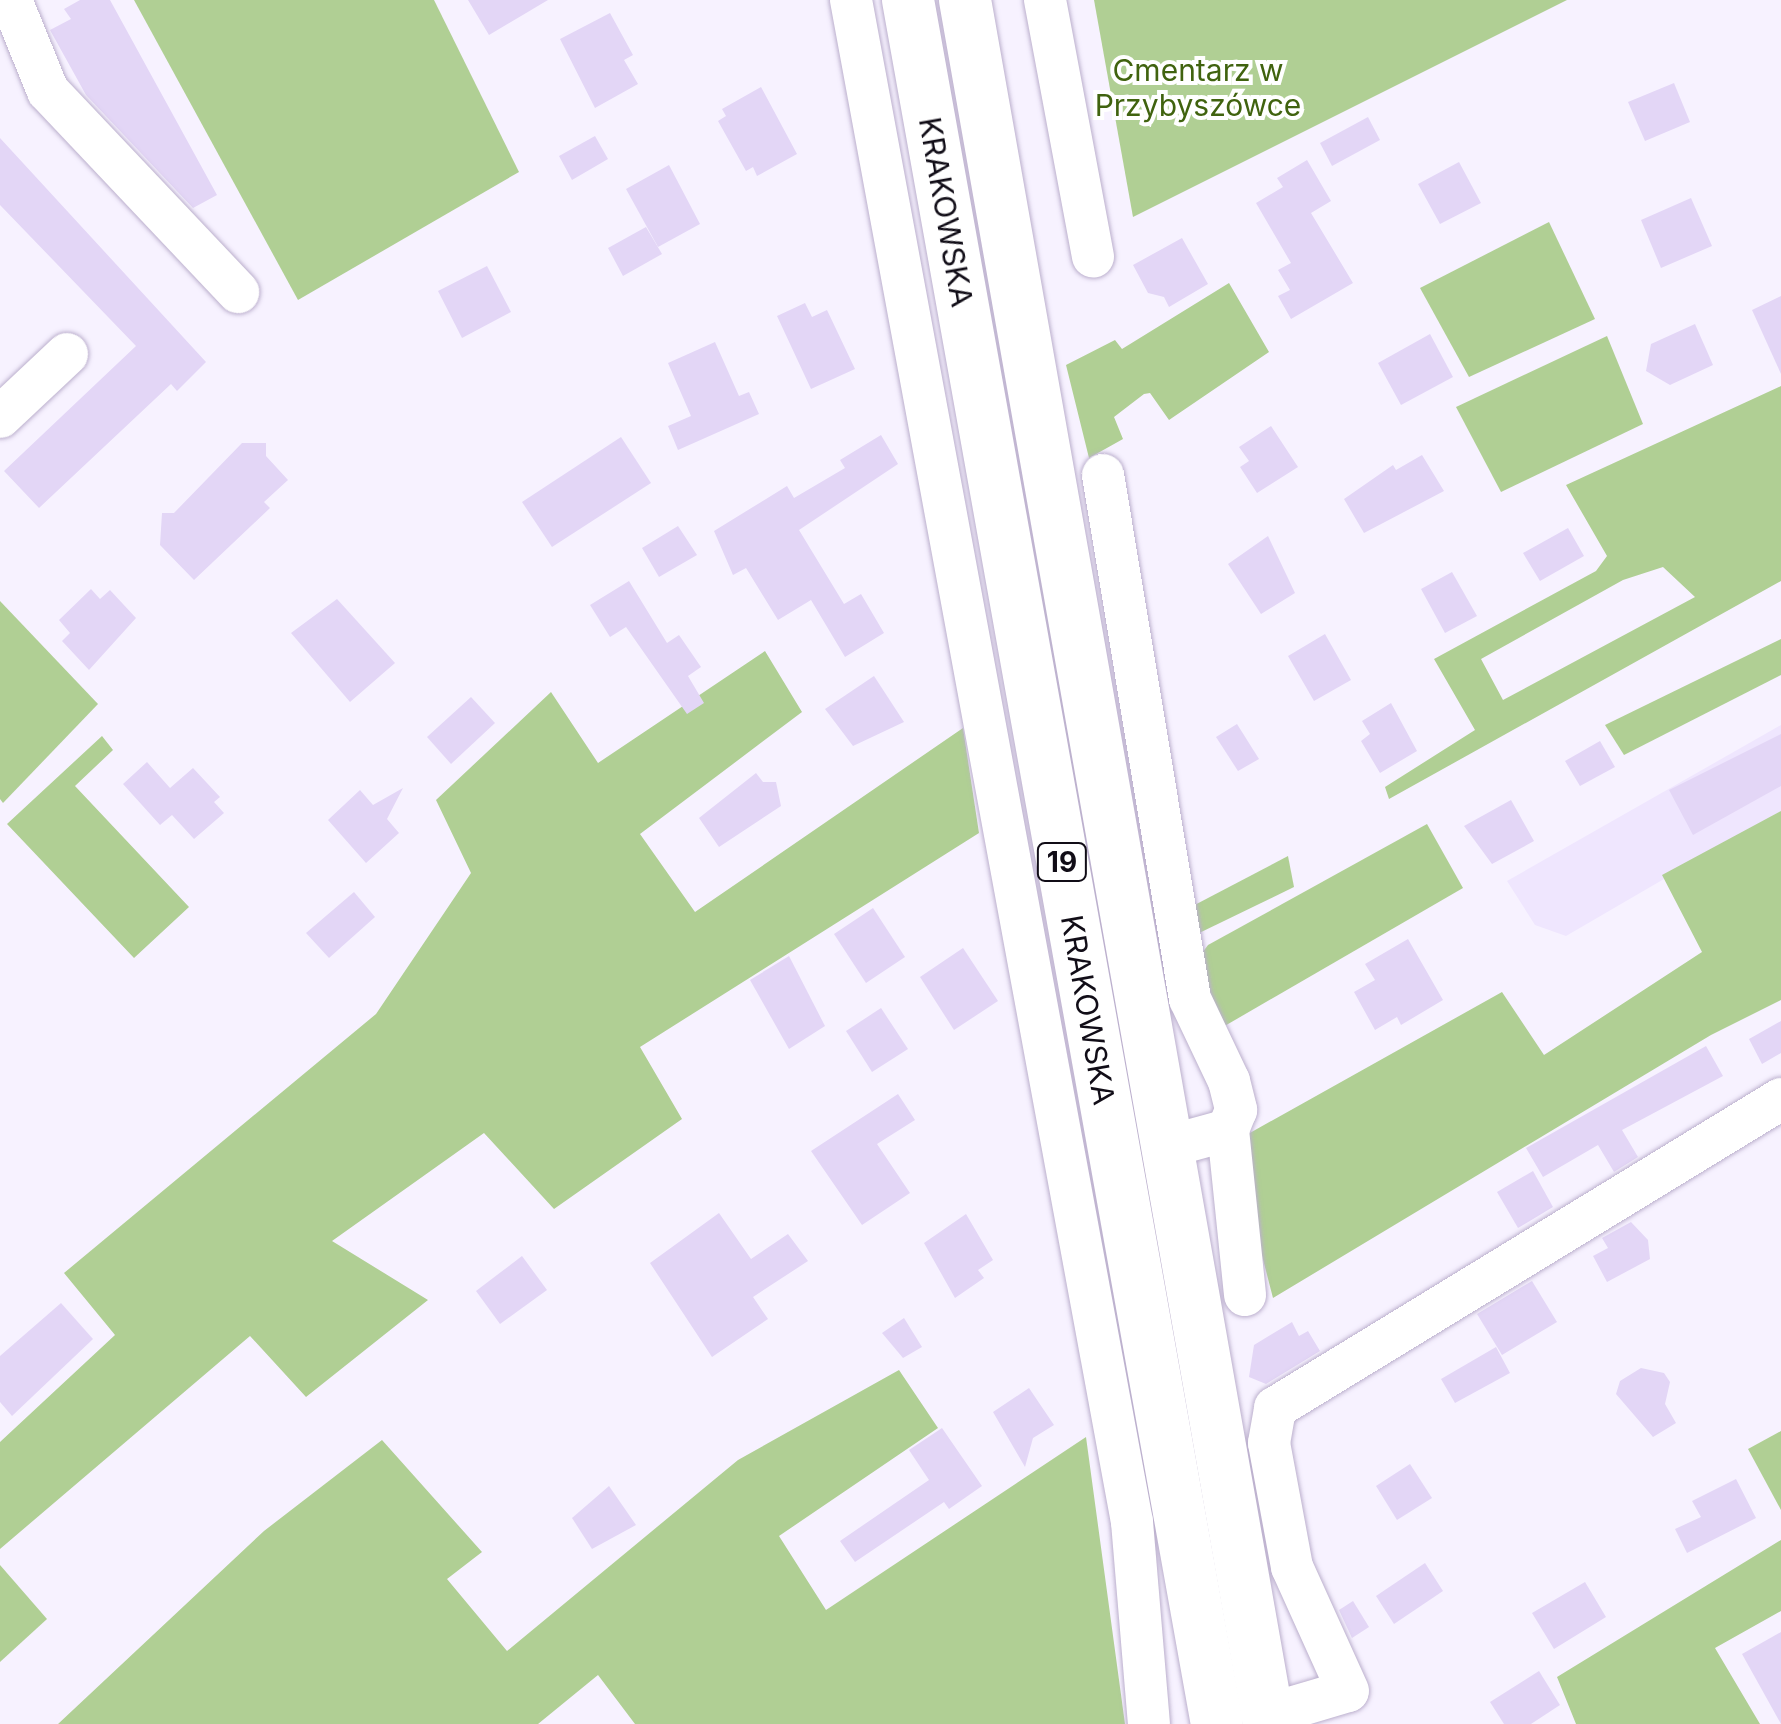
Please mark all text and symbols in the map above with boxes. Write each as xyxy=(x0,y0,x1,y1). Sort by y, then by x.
park label: Cmentarz w Przybyszówce xyxy=(1095,52,1301,122)
street label: KRAKOWSKA xyxy=(912,114,980,310)
road number: 19 xyxy=(1034,839,1090,885)
street label: KRAKOWSKA xyxy=(1054,912,1122,1108)

